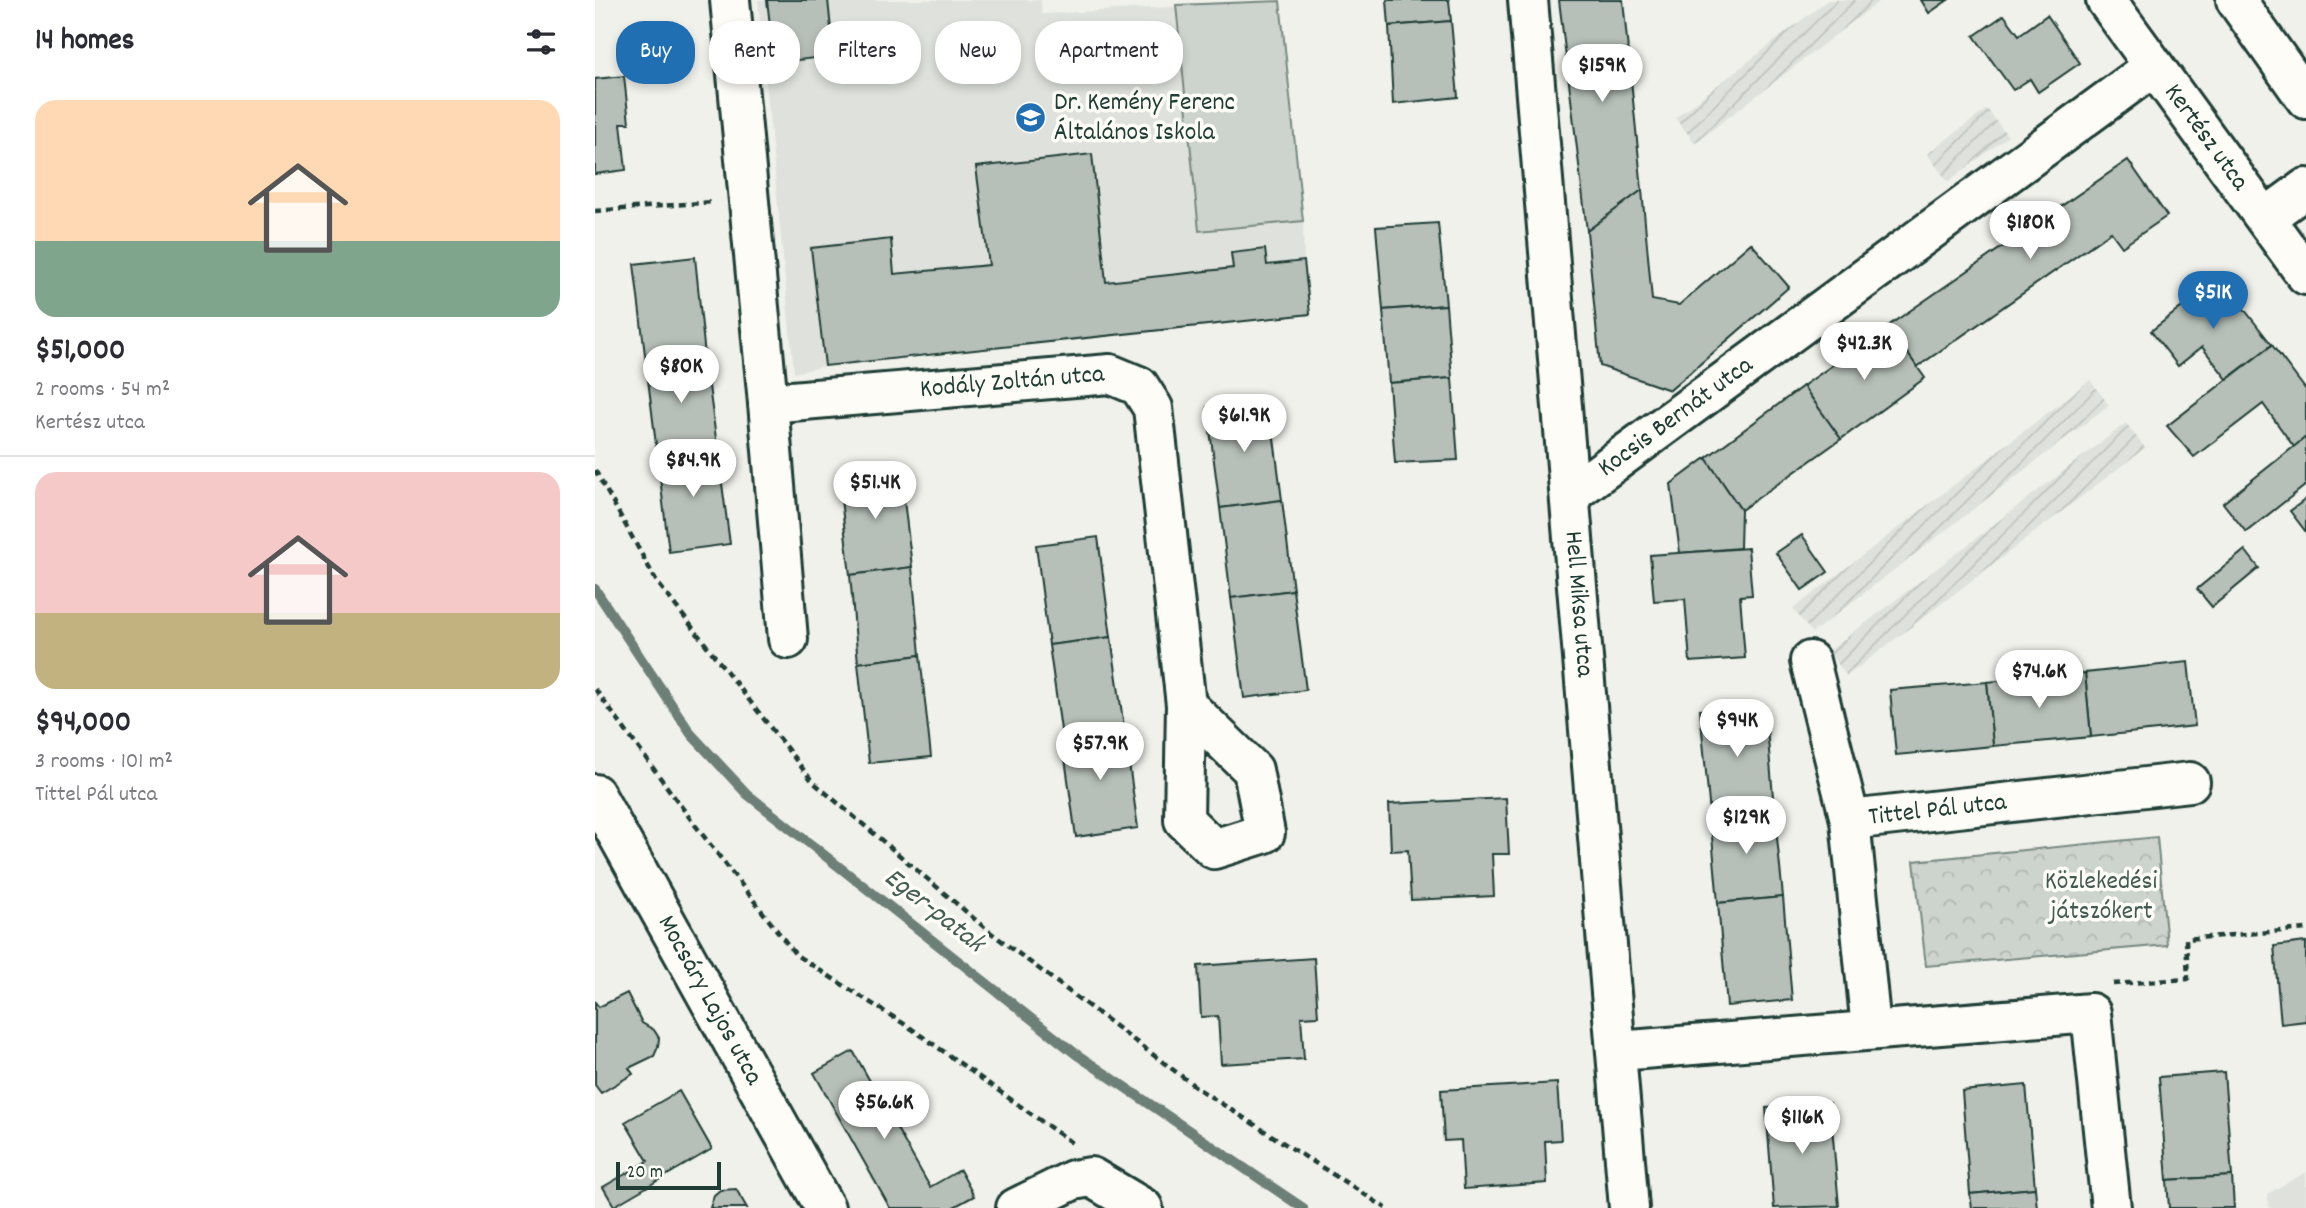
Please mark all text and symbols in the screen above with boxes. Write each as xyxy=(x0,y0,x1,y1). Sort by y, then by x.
text: 14 homes xyxy=(35,21,134,64)
chip: Buy xyxy=(616,21,695,84)
chip: Rent xyxy=(709,21,800,84)
chip: Filters xyxy=(814,21,921,84)
chip: New xyxy=(935,21,1021,84)
chip: Apartment xyxy=(1035,21,1183,84)
icon: filters xyxy=(522,23,560,61)
pin: $159K xyxy=(1553,44,1651,104)
text: $159K xyxy=(1578,50,1626,83)
street label: Kertész utca xyxy=(2154,76,2258,199)
place label: Dr. Kemény Ferenc Általános Iskola xyxy=(1054,85,1235,152)
school or university icon: Dr. Kemény Ferenc Általános Iskola xyxy=(1014,101,1048,135)
icon: home xyxy=(235,145,361,271)
pin: $180K xyxy=(1981,202,2079,261)
text: $180K xyxy=(2005,207,2055,240)
pin: $51K xyxy=(2172,272,2254,331)
text: $51K xyxy=(2194,277,2232,310)
pin: $42.3K xyxy=(1807,322,1921,382)
text: $42.3K xyxy=(1836,328,1892,361)
text: $51,000 xyxy=(35,331,125,374)
pin: $80K xyxy=(640,346,722,405)
street label: Kocsis Bernát utca xyxy=(1591,347,1762,486)
text: $80K xyxy=(659,351,703,384)
street label: Kodály Zoltán utca xyxy=(918,356,1107,409)
text: 2 rooms · 54 m² xyxy=(35,374,170,407)
pin: $61.9K xyxy=(1187,394,1301,454)
text: $61.9K xyxy=(1218,400,1270,433)
text: Kertész utca xyxy=(35,407,145,440)
pin: $84.9K xyxy=(636,440,750,499)
text: $84.9K xyxy=(665,445,721,478)
pin: $51.4K xyxy=(818,462,932,521)
text: $51.4K xyxy=(849,467,901,500)
icon: home xyxy=(235,517,361,643)
street label: Hell Miksa utca xyxy=(1554,529,1603,679)
pin: $74.6K xyxy=(1982,650,2096,710)
text: $74.6K xyxy=(2011,656,2067,689)
pin: $94K xyxy=(1696,700,1778,759)
text: $94,000 xyxy=(35,703,131,746)
text: $94K xyxy=(1716,705,1758,738)
pin: $57.9K xyxy=(1043,722,1157,782)
text: $57.9K xyxy=(1072,728,1128,761)
text: 3 rooms · 101 m² xyxy=(35,746,173,779)
text: Tittel Pál utca xyxy=(35,779,157,812)
street label: Tittel Pál utca xyxy=(1867,784,2009,836)
pin: $129K xyxy=(1697,796,1795,856)
text: $129K xyxy=(1722,802,1770,835)
water label: Eger-patak xyxy=(874,860,994,966)
park label: Közlekedési játszókert xyxy=(2045,864,2157,931)
street label: Mocsáry Lajos utca xyxy=(648,909,772,1093)
pin: $56.6K xyxy=(827,1082,941,1141)
text: $56.6K xyxy=(854,1087,914,1120)
pin: $116K xyxy=(1753,1096,1851,1156)
text: $116K xyxy=(1780,1102,1824,1135)
scale bar xyxy=(616,1159,721,1191)
text: 20 m xyxy=(627,1160,663,1187)

